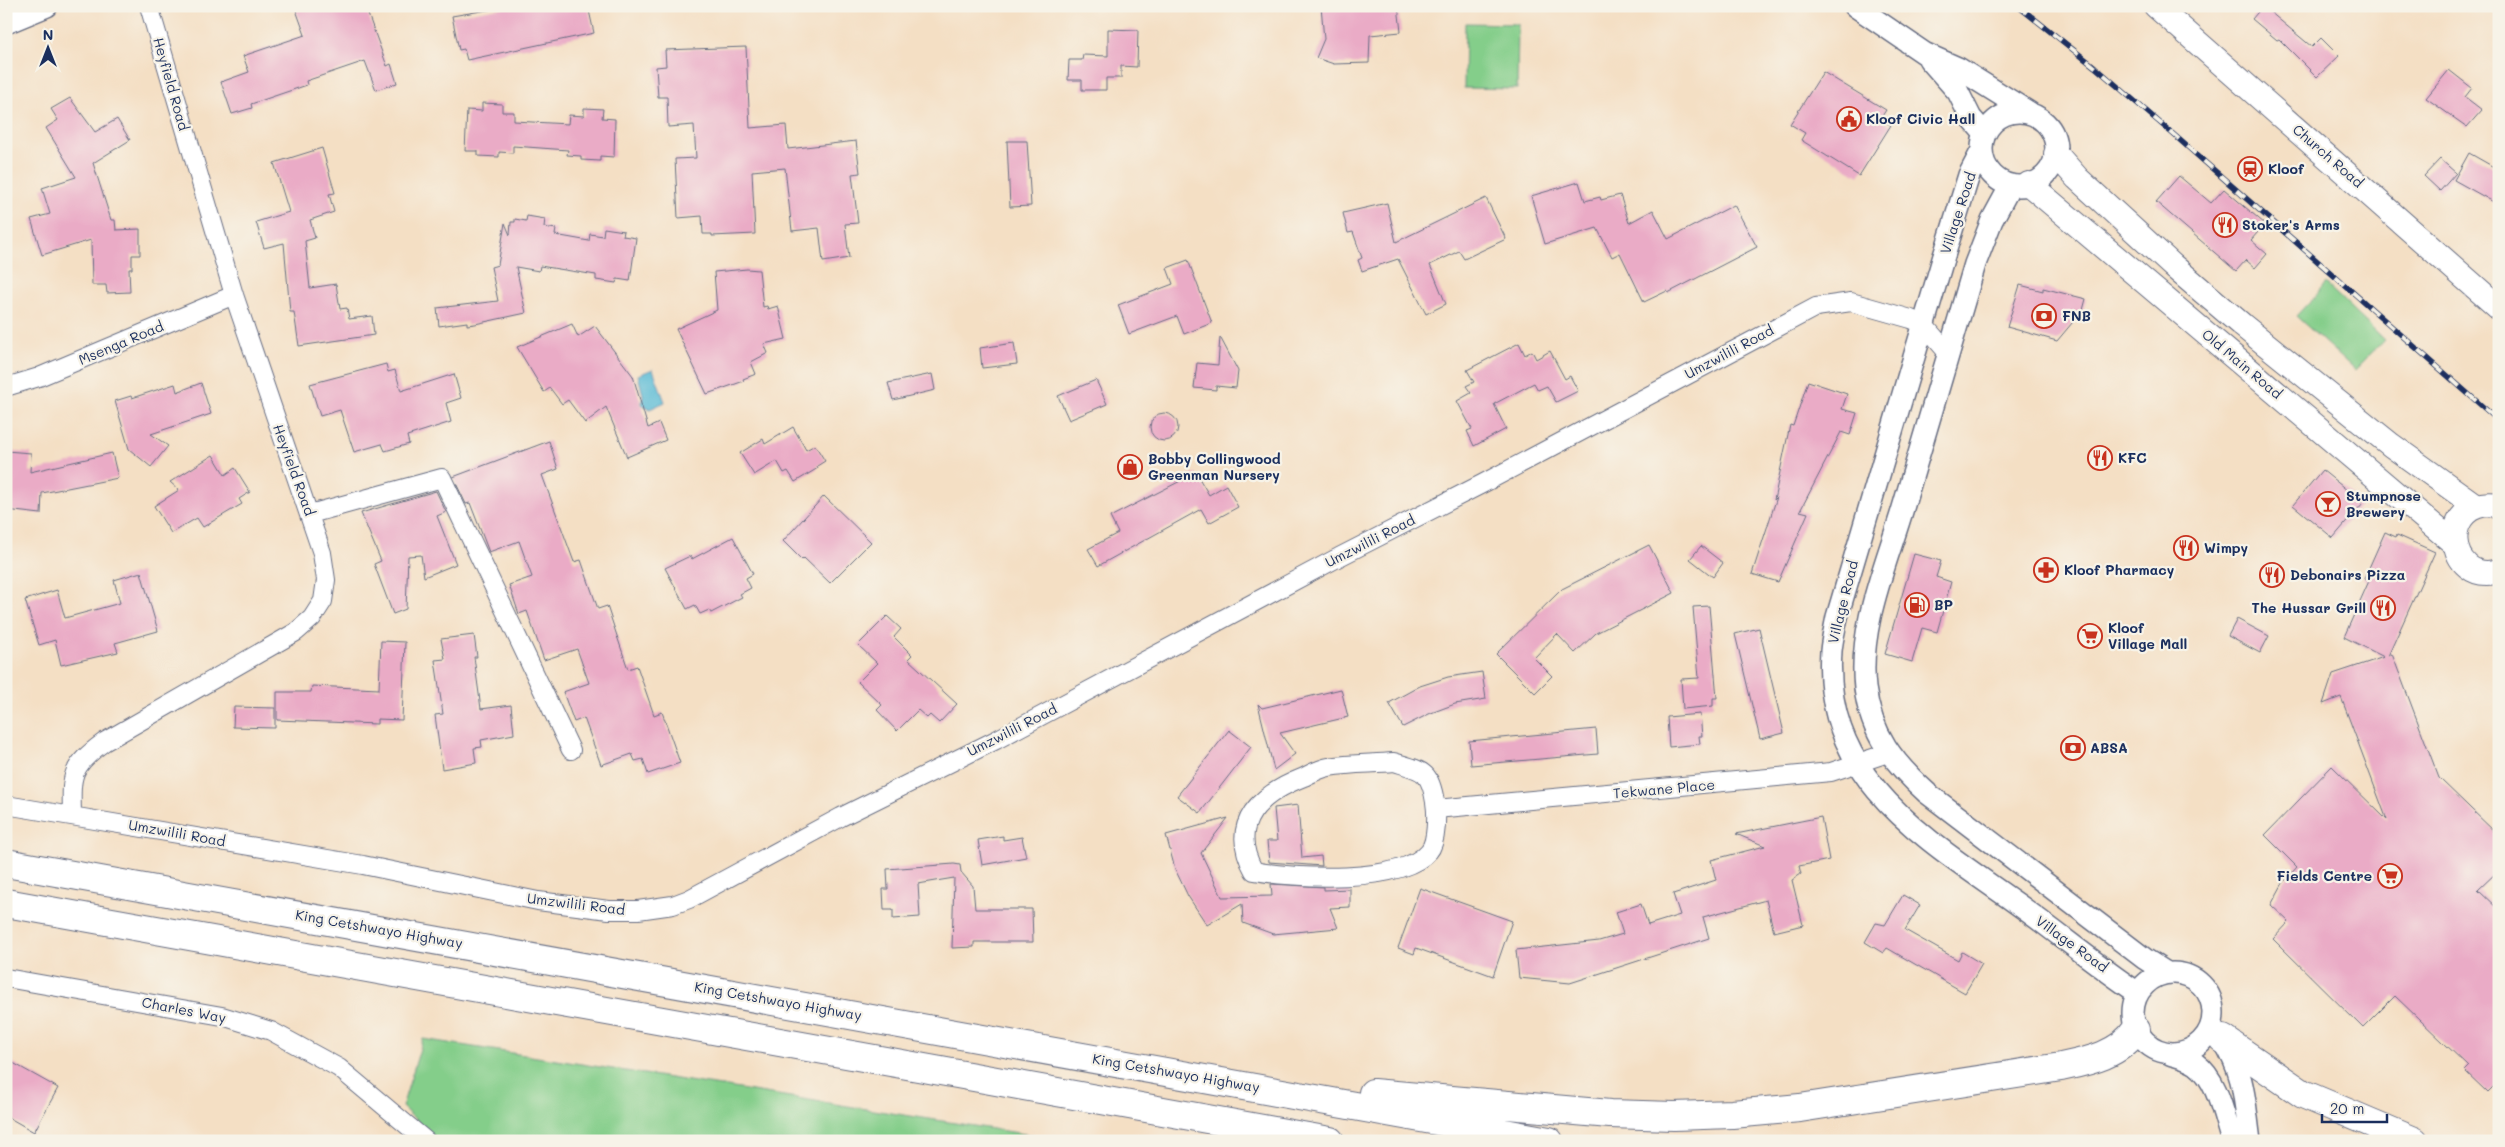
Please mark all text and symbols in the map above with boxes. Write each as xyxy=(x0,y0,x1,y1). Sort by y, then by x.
north arrow xyxy=(22,22,72,72)
text: N xyxy=(43,25,53,44)
street label: Heyfield Road xyxy=(149,35,194,133)
public building icon: Kloof Civic Hall xyxy=(1836,106,1862,132)
place label: Kloof Civic Hall xyxy=(1866,109,1975,128)
street label: Church Road xyxy=(2289,120,2368,192)
station icon: Kloof xyxy=(2237,156,2263,182)
place label: Kloof xyxy=(2268,159,2305,178)
street label: Village Road xyxy=(1935,169,1980,256)
restaurant icon: Stoker's Arms xyxy=(2212,212,2238,238)
place label: Stoker's Arms xyxy=(2242,215,2340,234)
bank icon: FNB xyxy=(2031,303,2057,329)
place label: FNB xyxy=(2062,306,2091,325)
street label: Msenga Road xyxy=(75,316,166,369)
street label: Umzwilili Road xyxy=(1681,320,1777,383)
street label: Old Main Road xyxy=(2198,324,2287,403)
street label: Heyfield Road xyxy=(269,421,320,518)
restaurant icon: KFC xyxy=(2087,445,2113,471)
place label: KFC xyxy=(2118,448,2147,467)
place label: Bobby Collingwood Greenman Nursery xyxy=(1148,449,1281,484)
shop icon: Bobby Collingwood Greenman Nursery xyxy=(1117,454,1143,480)
place label: Stumpnose Brewery xyxy=(2346,486,2421,521)
bar icon: Stumpnose Brewery xyxy=(2315,491,2341,517)
street label: Umzwilili Road xyxy=(1322,510,1418,571)
restaurant icon: Wimpy xyxy=(2173,535,2199,561)
place label: Wimpy xyxy=(2204,538,2249,557)
pharmacy icon: Kloof Pharmacy xyxy=(2033,557,2059,583)
street label: Village Road xyxy=(1823,558,1862,646)
place label: Kloof Pharmacy xyxy=(2064,560,2175,579)
restaurant icon: Debonairs Pizza xyxy=(2259,562,2285,588)
place label: Debonairs Pizza xyxy=(2290,565,2406,584)
fuel station icon: BP xyxy=(1904,592,1930,618)
place label: BP xyxy=(1934,595,1953,614)
restaurant icon: The Hussar Grill xyxy=(2370,595,2396,621)
place label: The Hussar Grill xyxy=(2252,598,2366,617)
place label: Kloof Village Mall xyxy=(2108,618,2187,653)
supermarket icon: Kloof Village Mall xyxy=(2077,623,2103,649)
street label: Umzwilili Road xyxy=(964,699,1060,760)
bank icon: ABSA xyxy=(2060,735,2086,761)
place label: ABSA xyxy=(2090,738,2128,757)
street label: Tekwane Place xyxy=(1612,775,1716,802)
street label: Umzwilili Road xyxy=(127,815,227,850)
supermarket icon: Fields Centre xyxy=(2377,863,2403,889)
place label: Fields Centre xyxy=(2277,866,2372,885)
street label: Umzwilili Road xyxy=(526,888,626,919)
street label: King Cetshwayo Highway xyxy=(294,904,464,953)
street label: Village Road xyxy=(2032,911,2112,976)
street label: King Cetshwayo Highway xyxy=(693,976,863,1025)
street label: Charles Way xyxy=(140,992,228,1027)
street label: King Cetshwayo Highway xyxy=(1091,1048,1261,1097)
scale bar xyxy=(2322,1092,2388,1124)
text: 20 m xyxy=(2330,1098,2364,1118)

